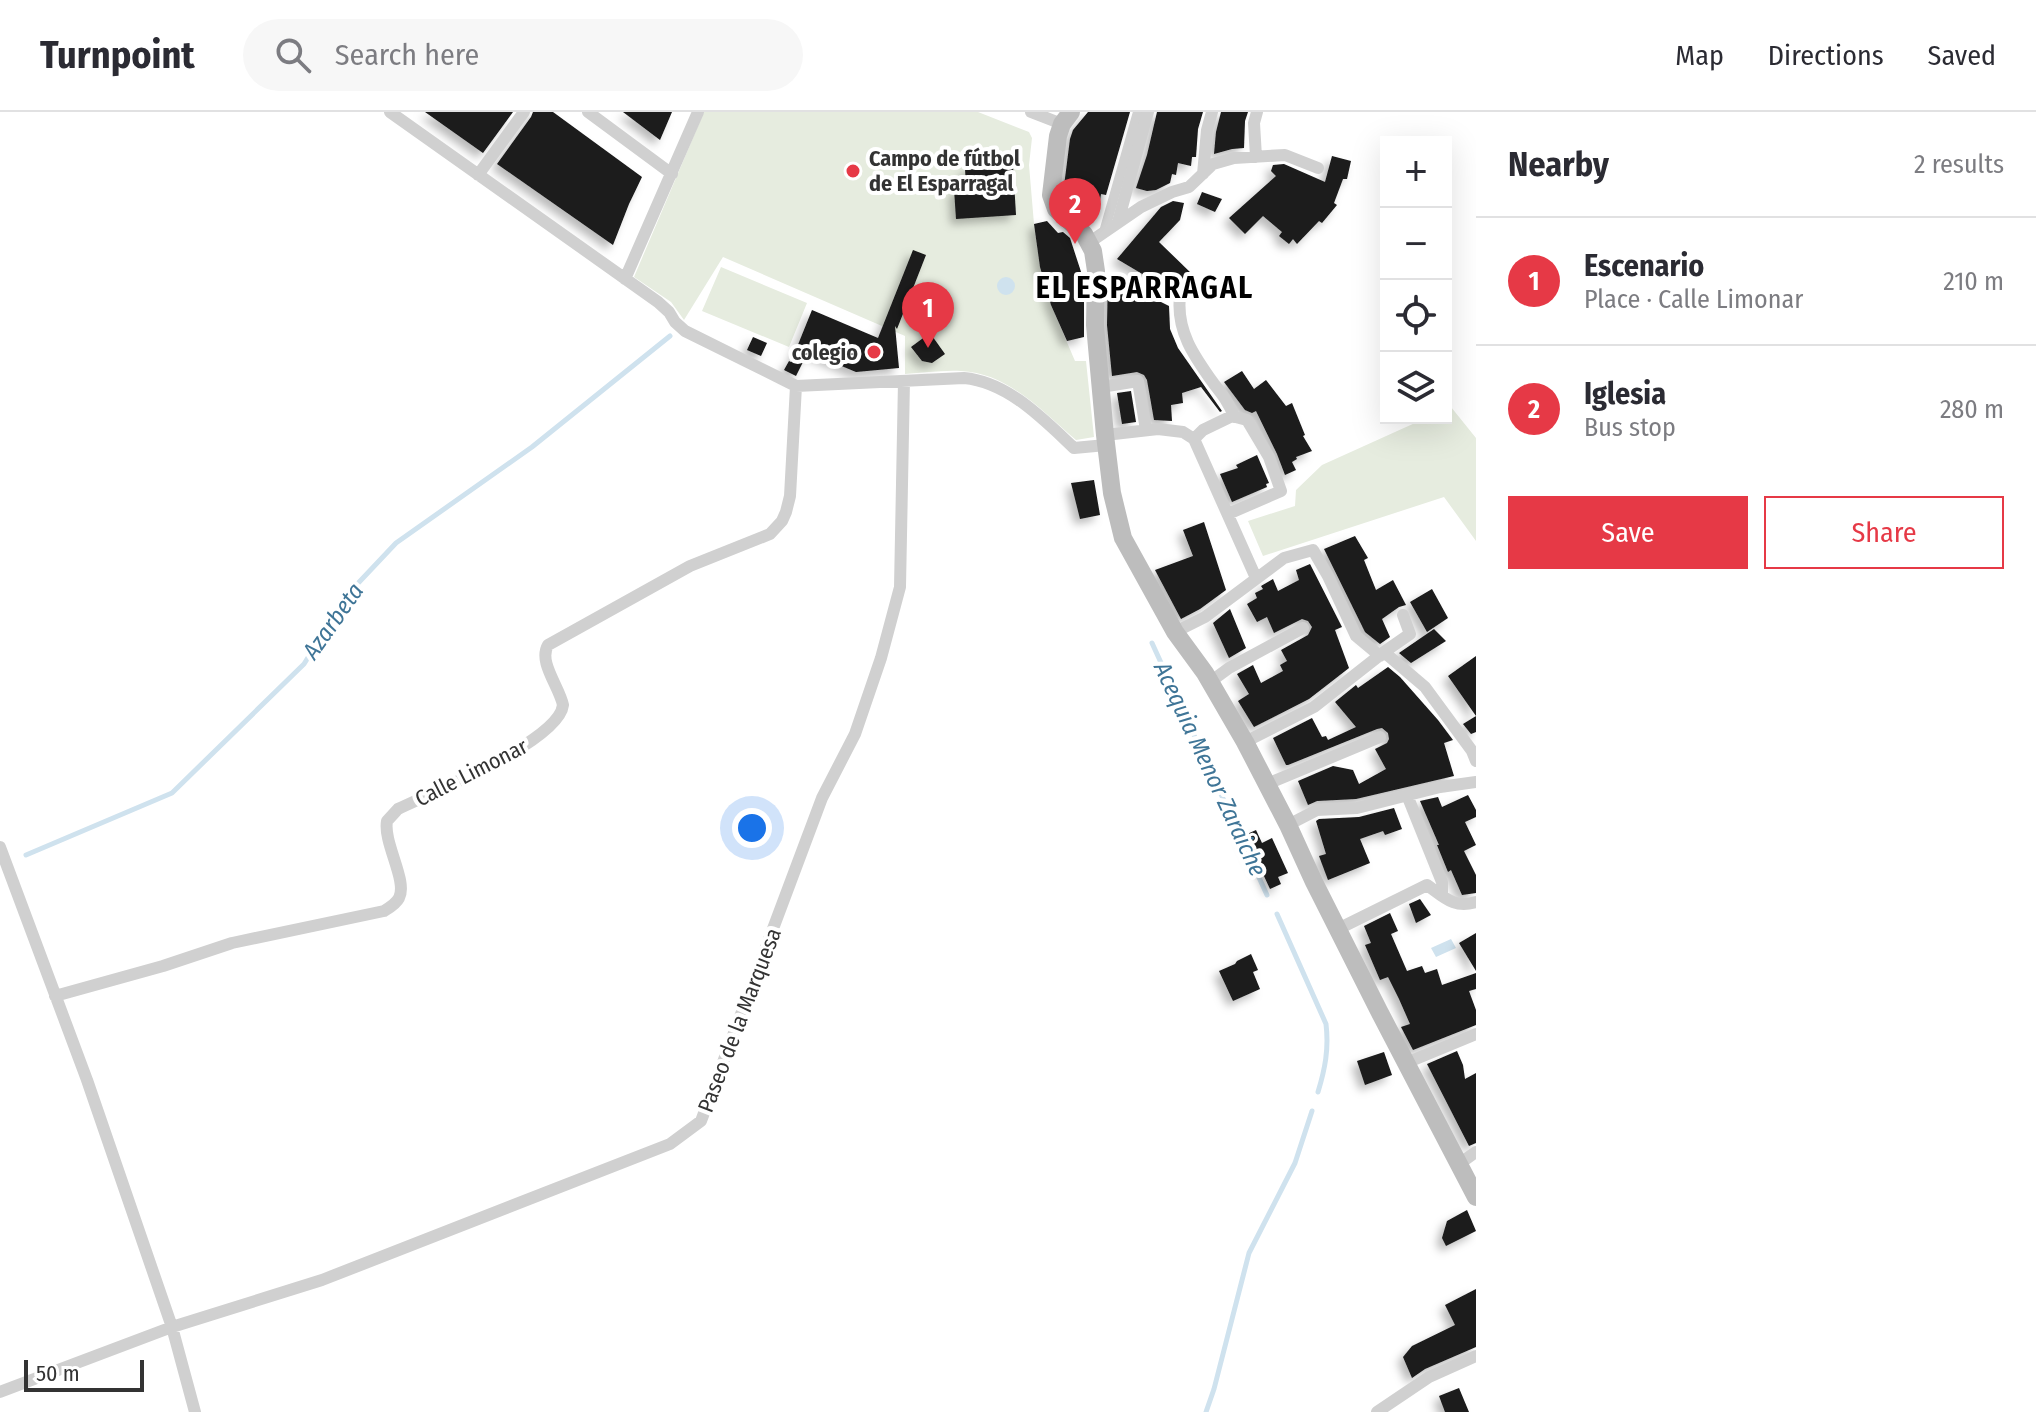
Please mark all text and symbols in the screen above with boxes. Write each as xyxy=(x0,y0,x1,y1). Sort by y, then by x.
search box xyxy=(243,19,803,91)
text: Turnpoint xyxy=(40,32,195,78)
icon: search xyxy=(271,33,315,77)
text: Search here xyxy=(335,37,479,73)
text: Map xyxy=(1675,39,1724,72)
text: Directions xyxy=(1768,39,1884,72)
text: Saved xyxy=(1928,39,1996,72)
map controls xyxy=(1380,136,1452,424)
button: + xyxy=(1380,136,1452,208)
text: Nearby xyxy=(1508,144,1609,185)
place label: Campo de fútbol de El Esparragal xyxy=(869,145,1021,197)
text: 2 results xyxy=(1914,149,2004,180)
marker: Campo de fútbol de El Esparragal xyxy=(844,162,862,180)
pin: 2 xyxy=(1049,178,1101,244)
button: − xyxy=(1380,208,1452,280)
text: Escenario xyxy=(1584,248,1704,284)
text: 1 xyxy=(1529,266,1540,297)
text: 210 m xyxy=(1943,266,2004,297)
district label: EL ESPARRAGAL xyxy=(1036,270,1254,306)
button: locate xyxy=(1380,280,1452,352)
pin: 1 xyxy=(902,282,954,348)
text: Place · Calle Limonar xyxy=(1584,284,1803,315)
place label: colegio xyxy=(792,339,858,366)
marker: colegio xyxy=(865,343,883,361)
button: layers xyxy=(1380,352,1452,424)
text: Iglesia xyxy=(1584,376,1666,412)
text: 2 xyxy=(1528,394,1540,425)
text: 280 m xyxy=(1940,394,2004,425)
text: Bus stop xyxy=(1584,412,1676,443)
button: Save xyxy=(1508,496,1748,569)
button: Share xyxy=(1764,496,2004,569)
water label: Azarbeta xyxy=(296,578,369,665)
water label: Acequia Menor Zaraiche xyxy=(1148,657,1272,881)
street label: Calle Limonar xyxy=(410,732,532,812)
your location xyxy=(732,808,772,848)
street label: Paseo de la Marquesa xyxy=(692,924,787,1116)
scale bar xyxy=(24,1356,144,1392)
text: 50 m xyxy=(36,1360,80,1387)

